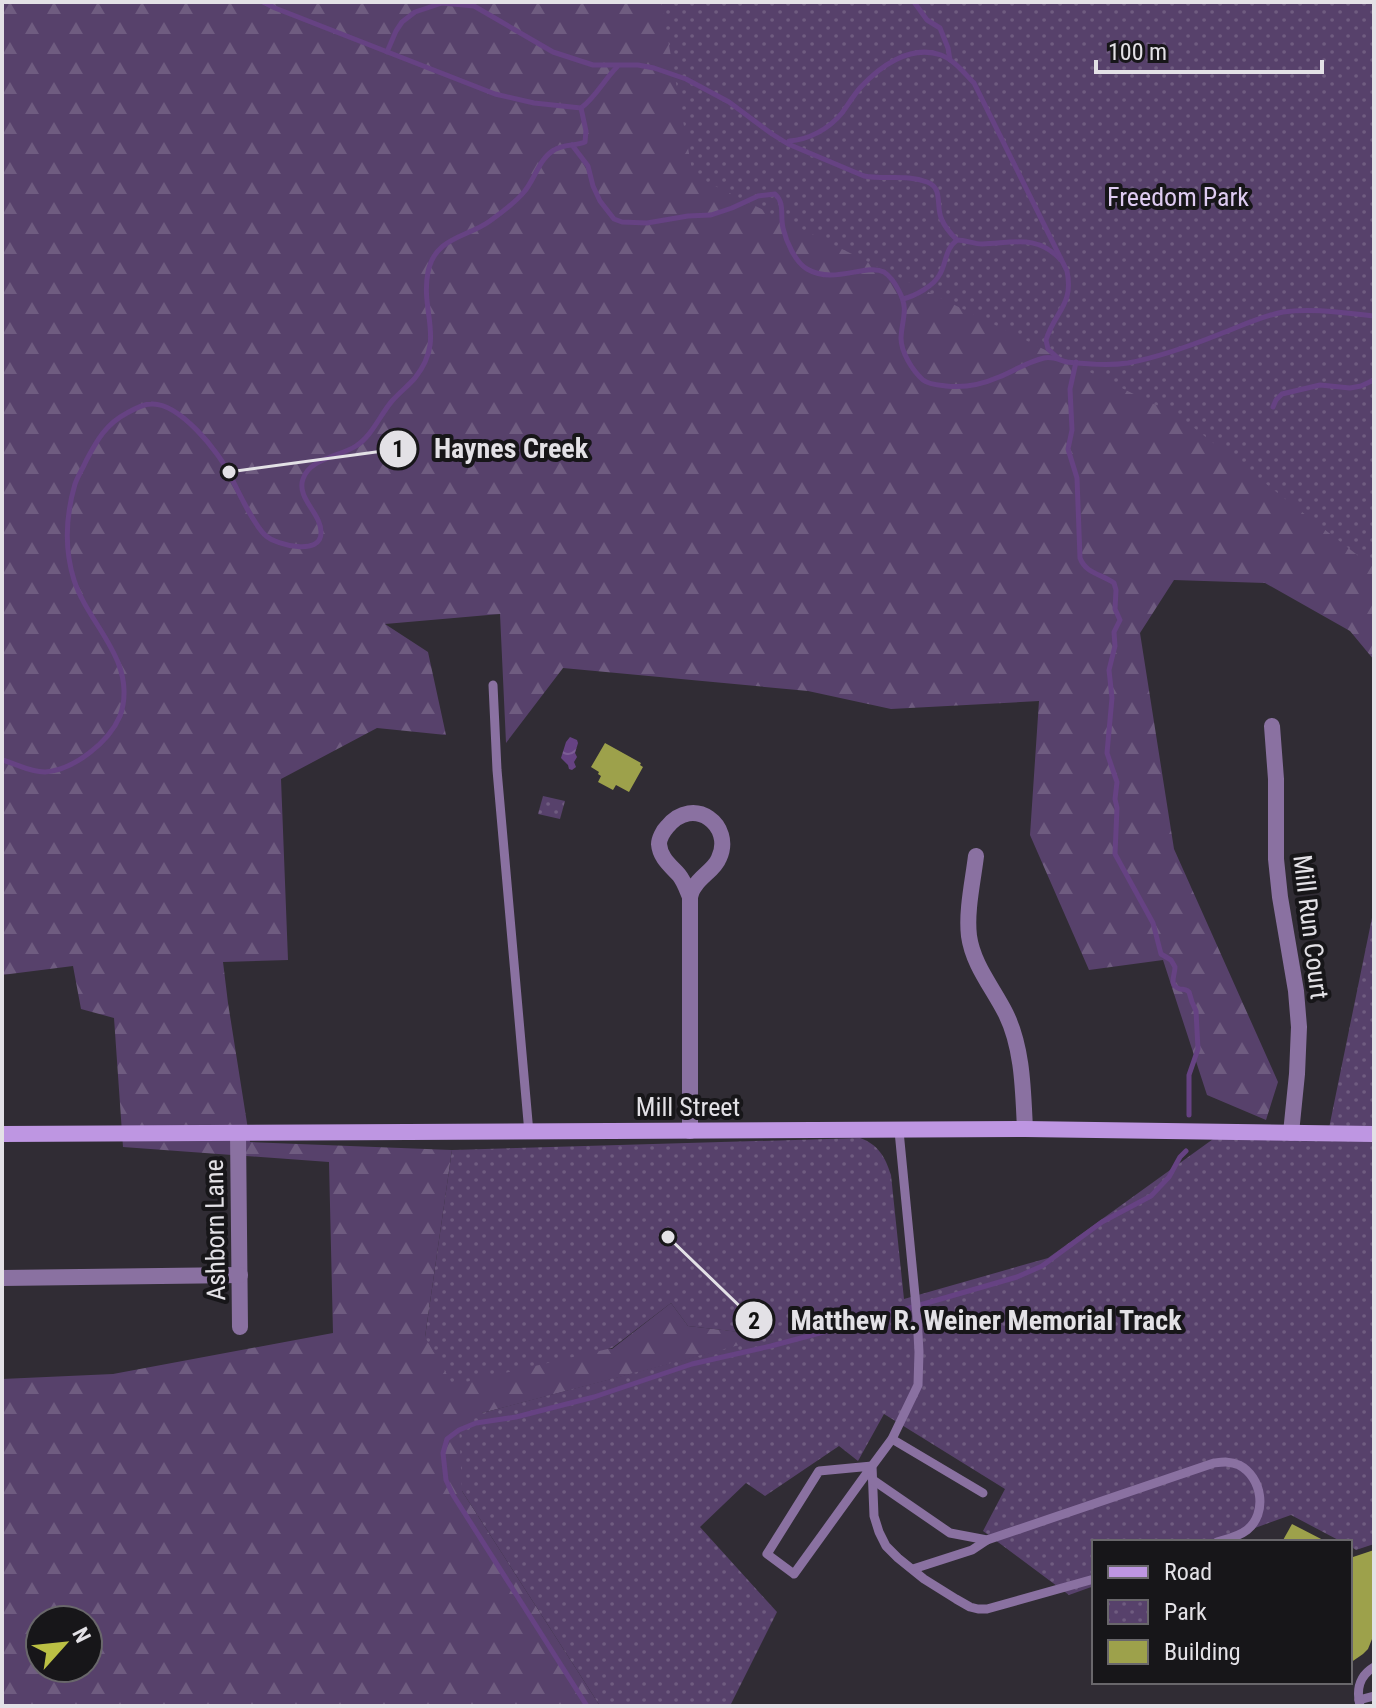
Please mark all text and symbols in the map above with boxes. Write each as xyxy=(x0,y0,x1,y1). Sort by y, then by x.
scale bar xyxy=(1096,24,1322,74)
text: 100 m xyxy=(1108,38,1167,66)
park label: Freedom Park xyxy=(1107,182,1249,212)
callout: Haynes Creek xyxy=(378,423,604,475)
text: Haynes Creek xyxy=(434,432,589,465)
text: 1 xyxy=(392,435,404,463)
street label: Mill Run Court xyxy=(1287,853,1335,1001)
street label: Mill Street xyxy=(636,1092,740,1122)
street label: Ashborn Lane xyxy=(199,1159,231,1301)
callout: Matthew R. Weiner Memorial Track xyxy=(734,1294,1198,1346)
text: Matthew R. Weiner Memorial Track xyxy=(790,1304,1182,1337)
text: 2 xyxy=(748,1307,760,1335)
legend xyxy=(1092,1540,1352,1684)
text: Road xyxy=(1164,1558,1212,1586)
text: Park xyxy=(1164,1598,1207,1626)
north arrow xyxy=(24,1604,104,1684)
text: N xyxy=(67,1623,96,1647)
text: Building xyxy=(1164,1638,1241,1666)

